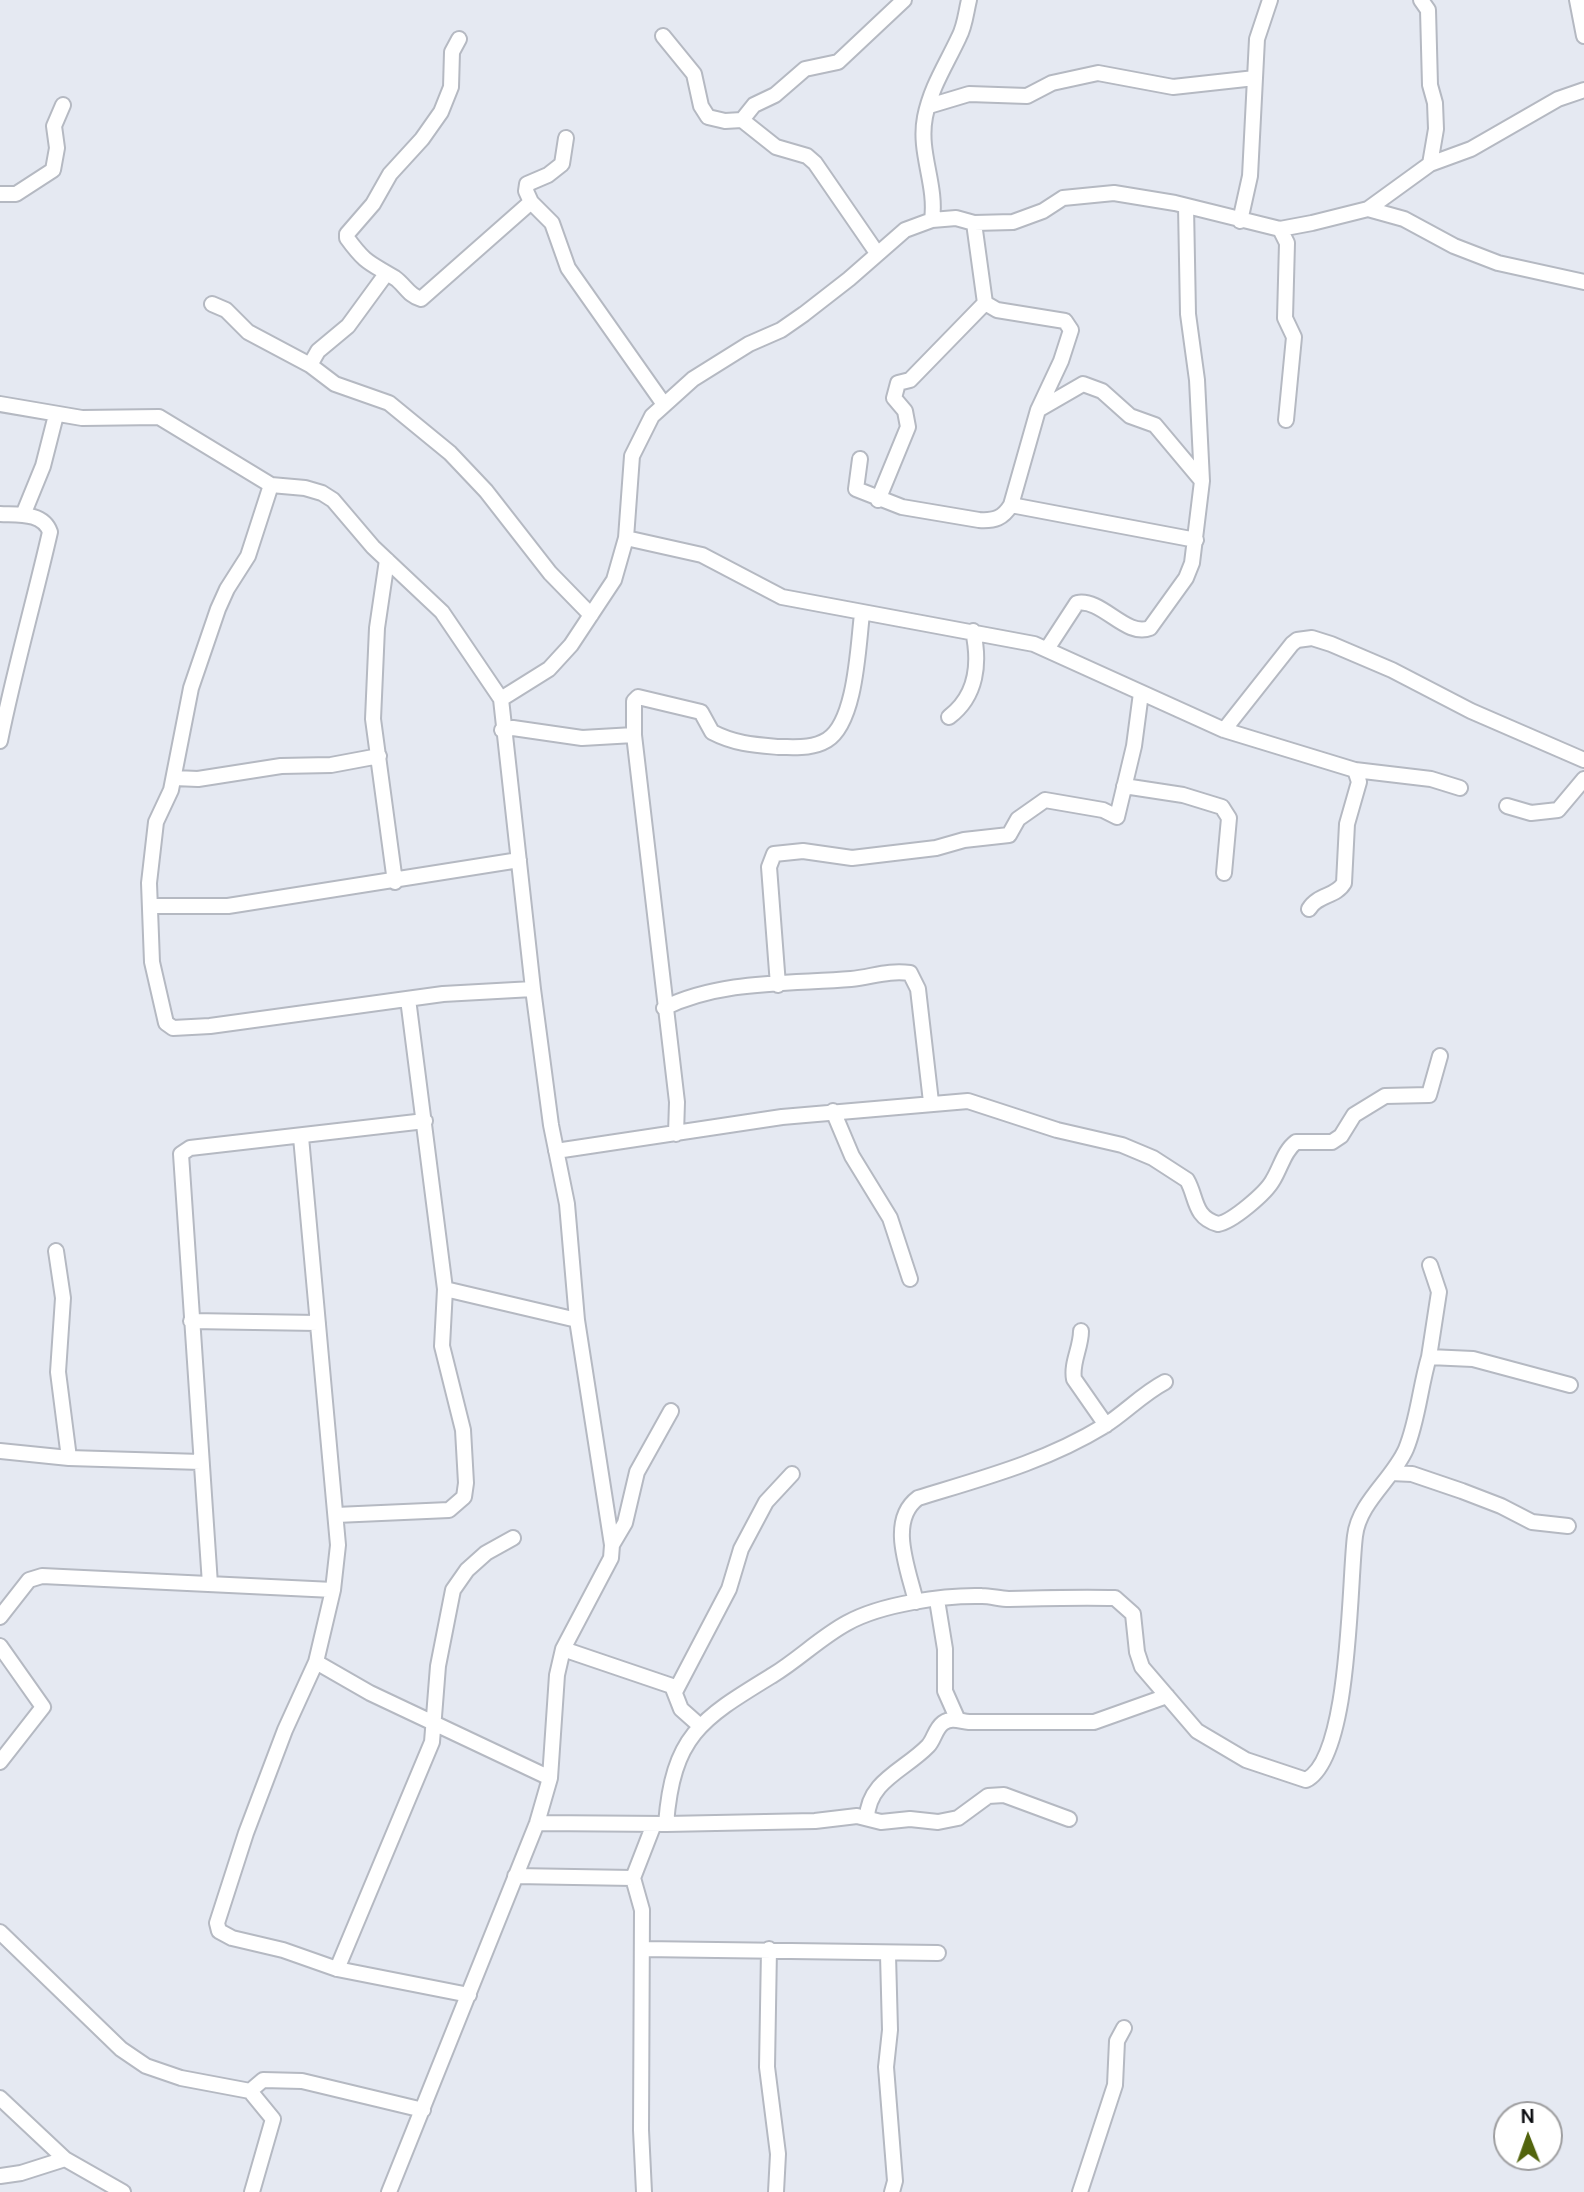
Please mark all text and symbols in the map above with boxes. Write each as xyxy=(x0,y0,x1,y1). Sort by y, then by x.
north arrow xyxy=(1493,2101,1563,2171)
text: N xyxy=(1521,2104,1535,2129)

